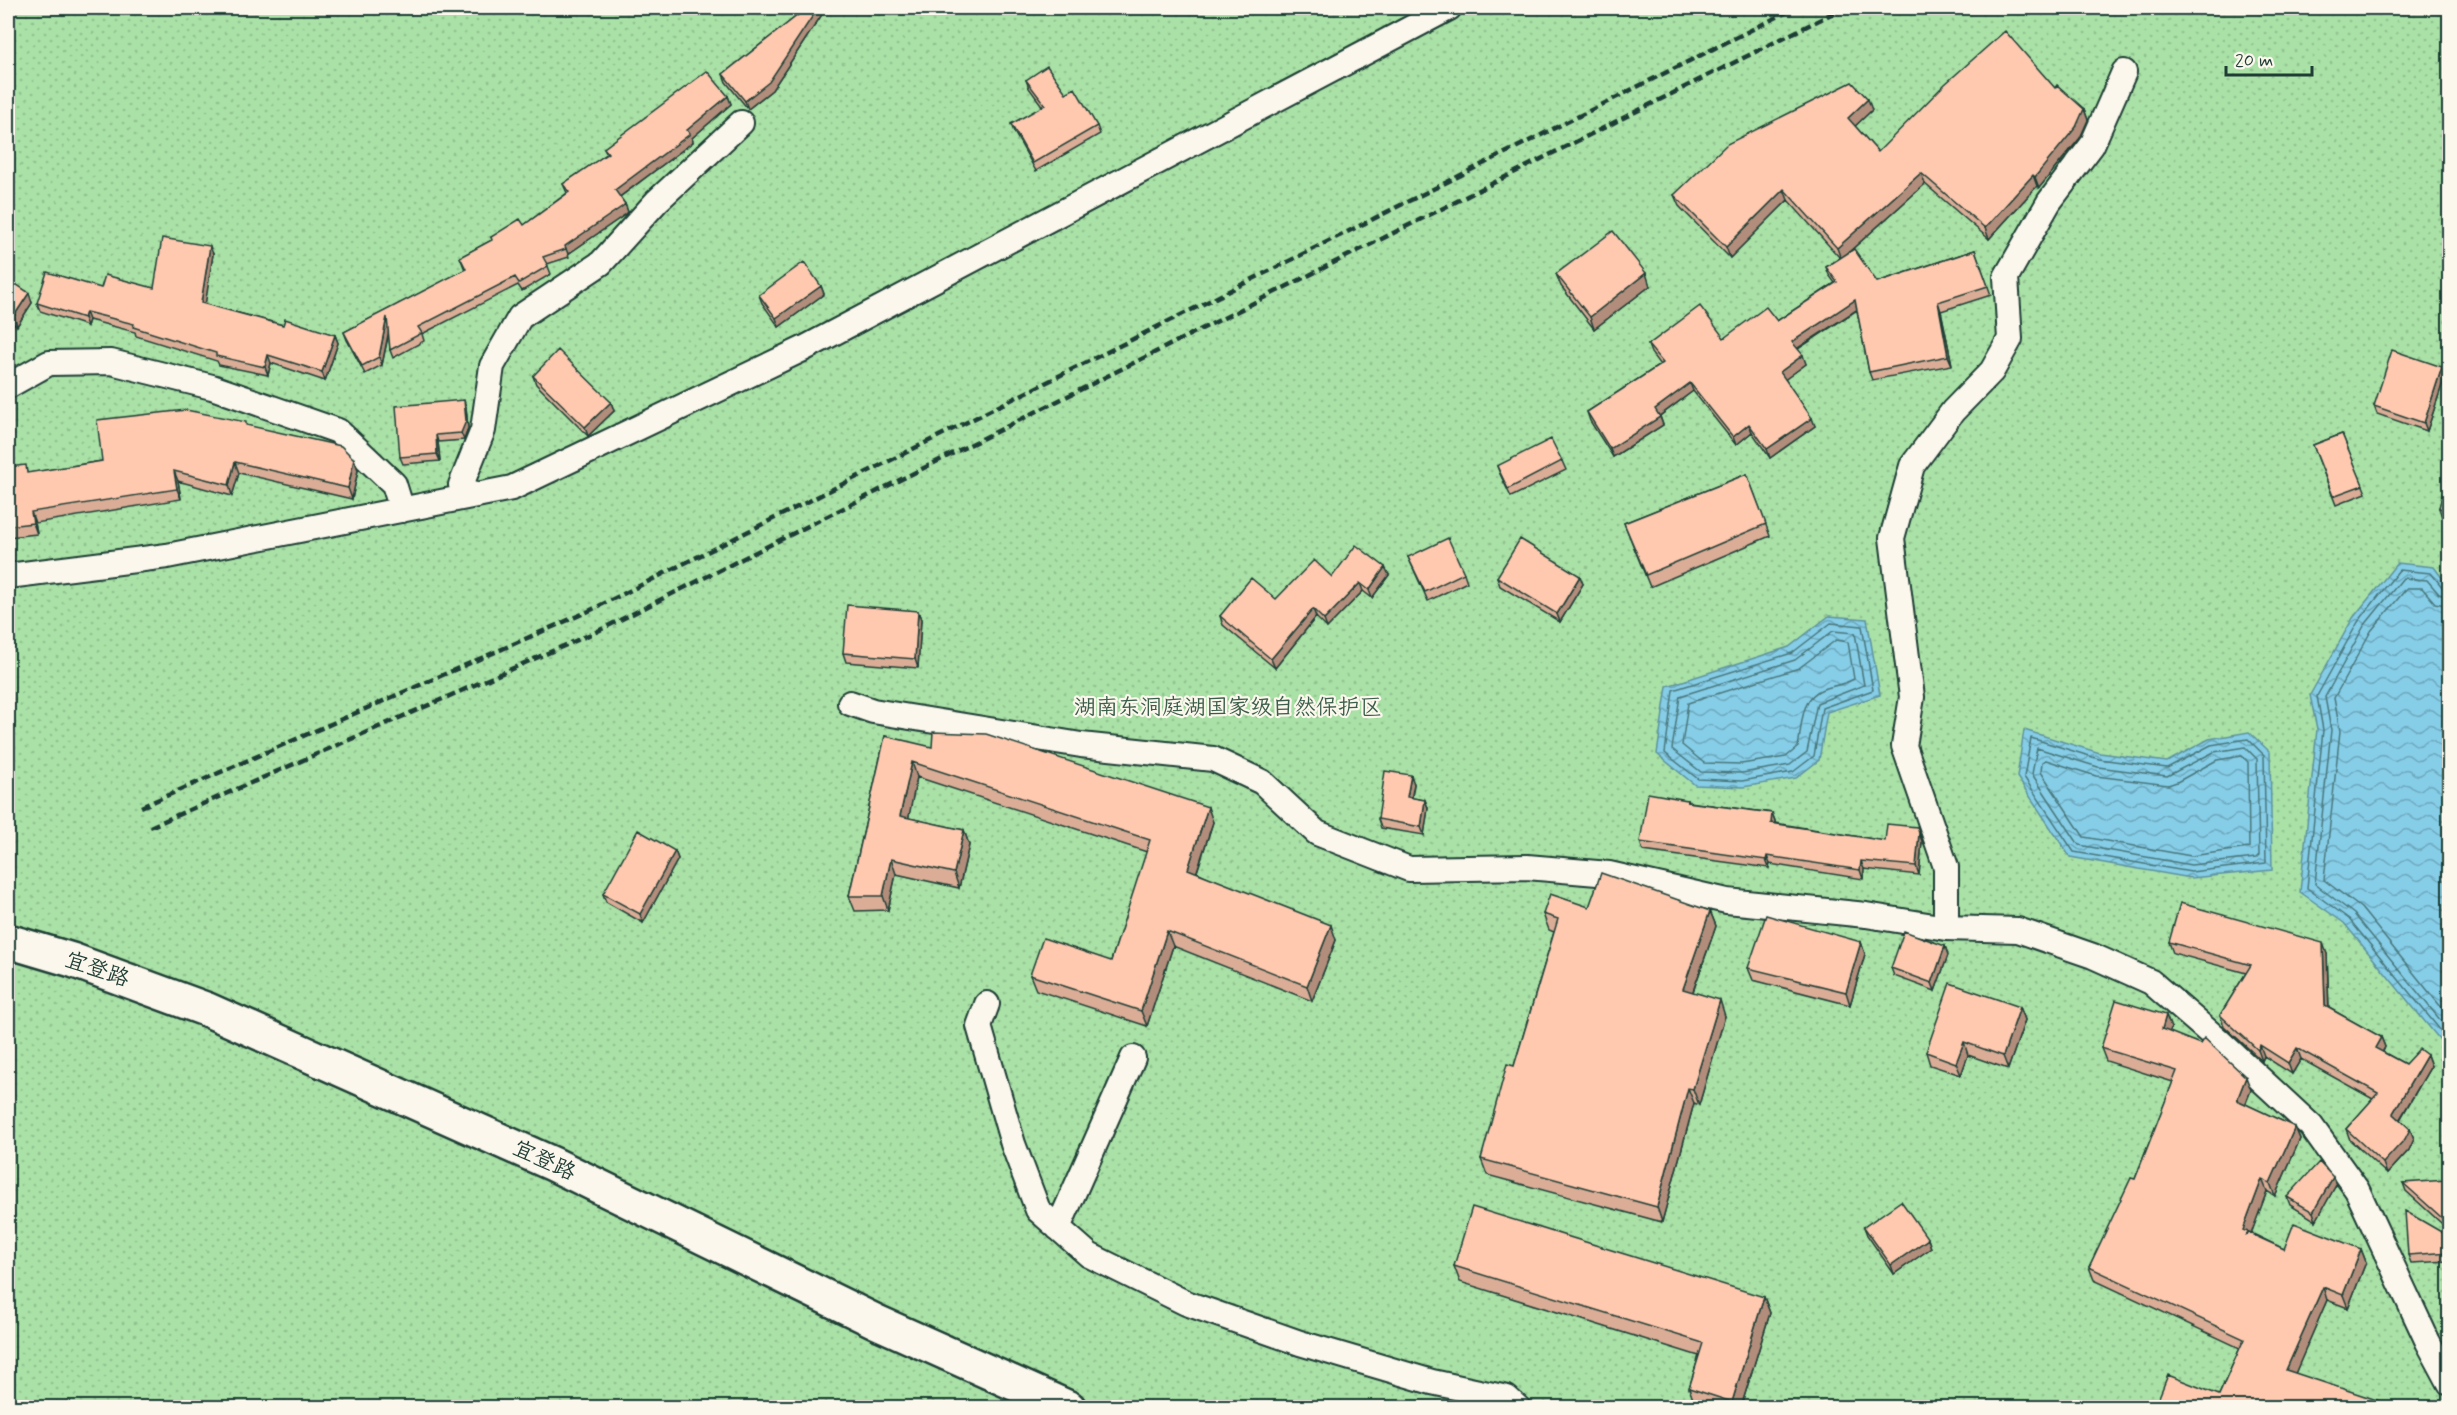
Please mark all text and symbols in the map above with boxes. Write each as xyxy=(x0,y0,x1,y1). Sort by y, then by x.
scale bar xyxy=(2226,39,2312,77)
text: 20 m xyxy=(2235,49,2273,73)
park label: 湖南东洞庭湖国家级自然保护区 xyxy=(1074,694,1382,722)
street label: 宜登路 xyxy=(61,946,133,994)
street label: 宜登路 xyxy=(508,1134,580,1188)

